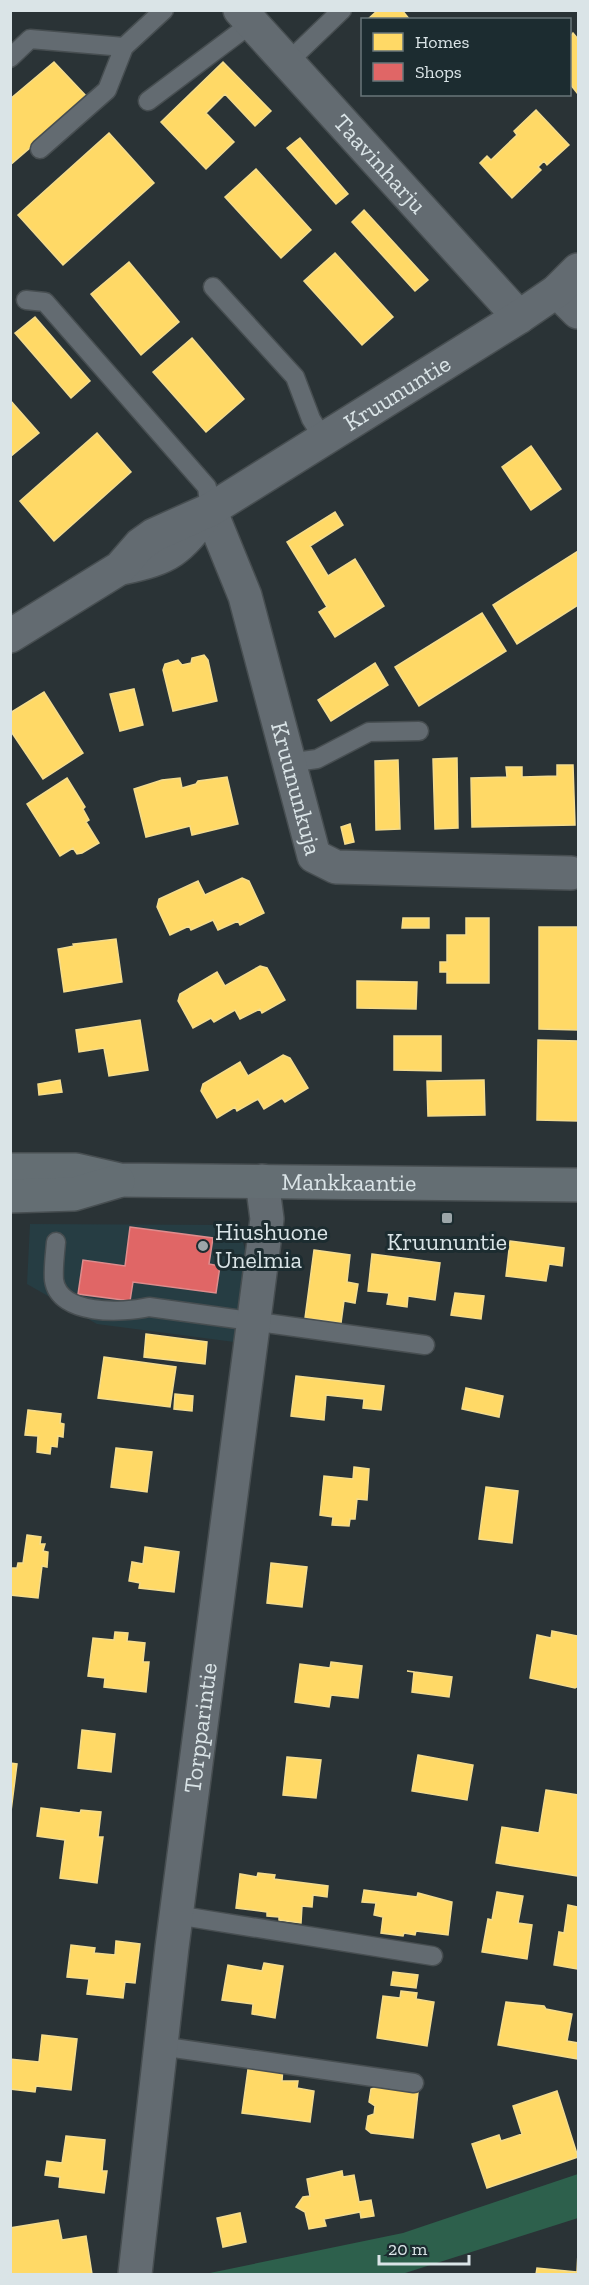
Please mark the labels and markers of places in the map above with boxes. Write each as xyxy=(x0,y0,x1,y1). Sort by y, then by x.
marker: Kruununtie xyxy=(440,1211,454,1225)
place label: Hiushuone Unelmia xyxy=(215,1217,328,1274)
place label: Kruununtie xyxy=(387,1227,507,1256)
marker: Hiushuone Unelmia xyxy=(196,1239,210,1253)

